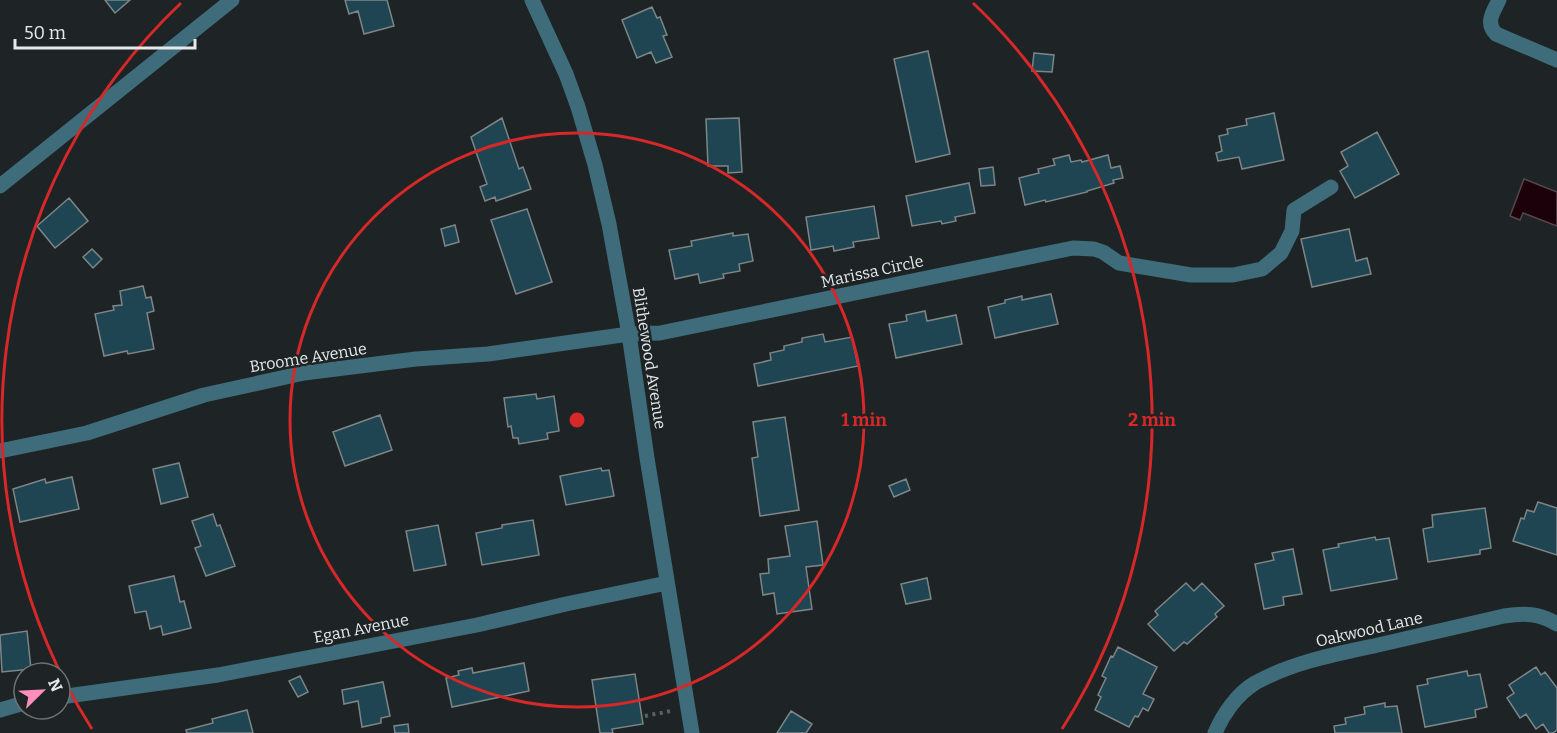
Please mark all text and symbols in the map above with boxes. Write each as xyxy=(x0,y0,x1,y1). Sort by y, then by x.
scale bar xyxy=(15,12,195,50)
text: 50 m xyxy=(24,22,66,44)
street label: Marissa Circle xyxy=(819,251,925,292)
street label: Blithewood Avenue xyxy=(629,286,670,430)
street label: Broome Avenue xyxy=(248,339,368,376)
text: 1 min xyxy=(841,409,887,431)
text: 2 min xyxy=(1128,409,1176,431)
centre of rings xyxy=(567,410,587,430)
street label: Oakwood Lane xyxy=(1314,608,1424,651)
street label: Egan Avenue xyxy=(312,610,410,647)
north arrow xyxy=(12,661,72,721)
text: N xyxy=(44,676,66,695)

